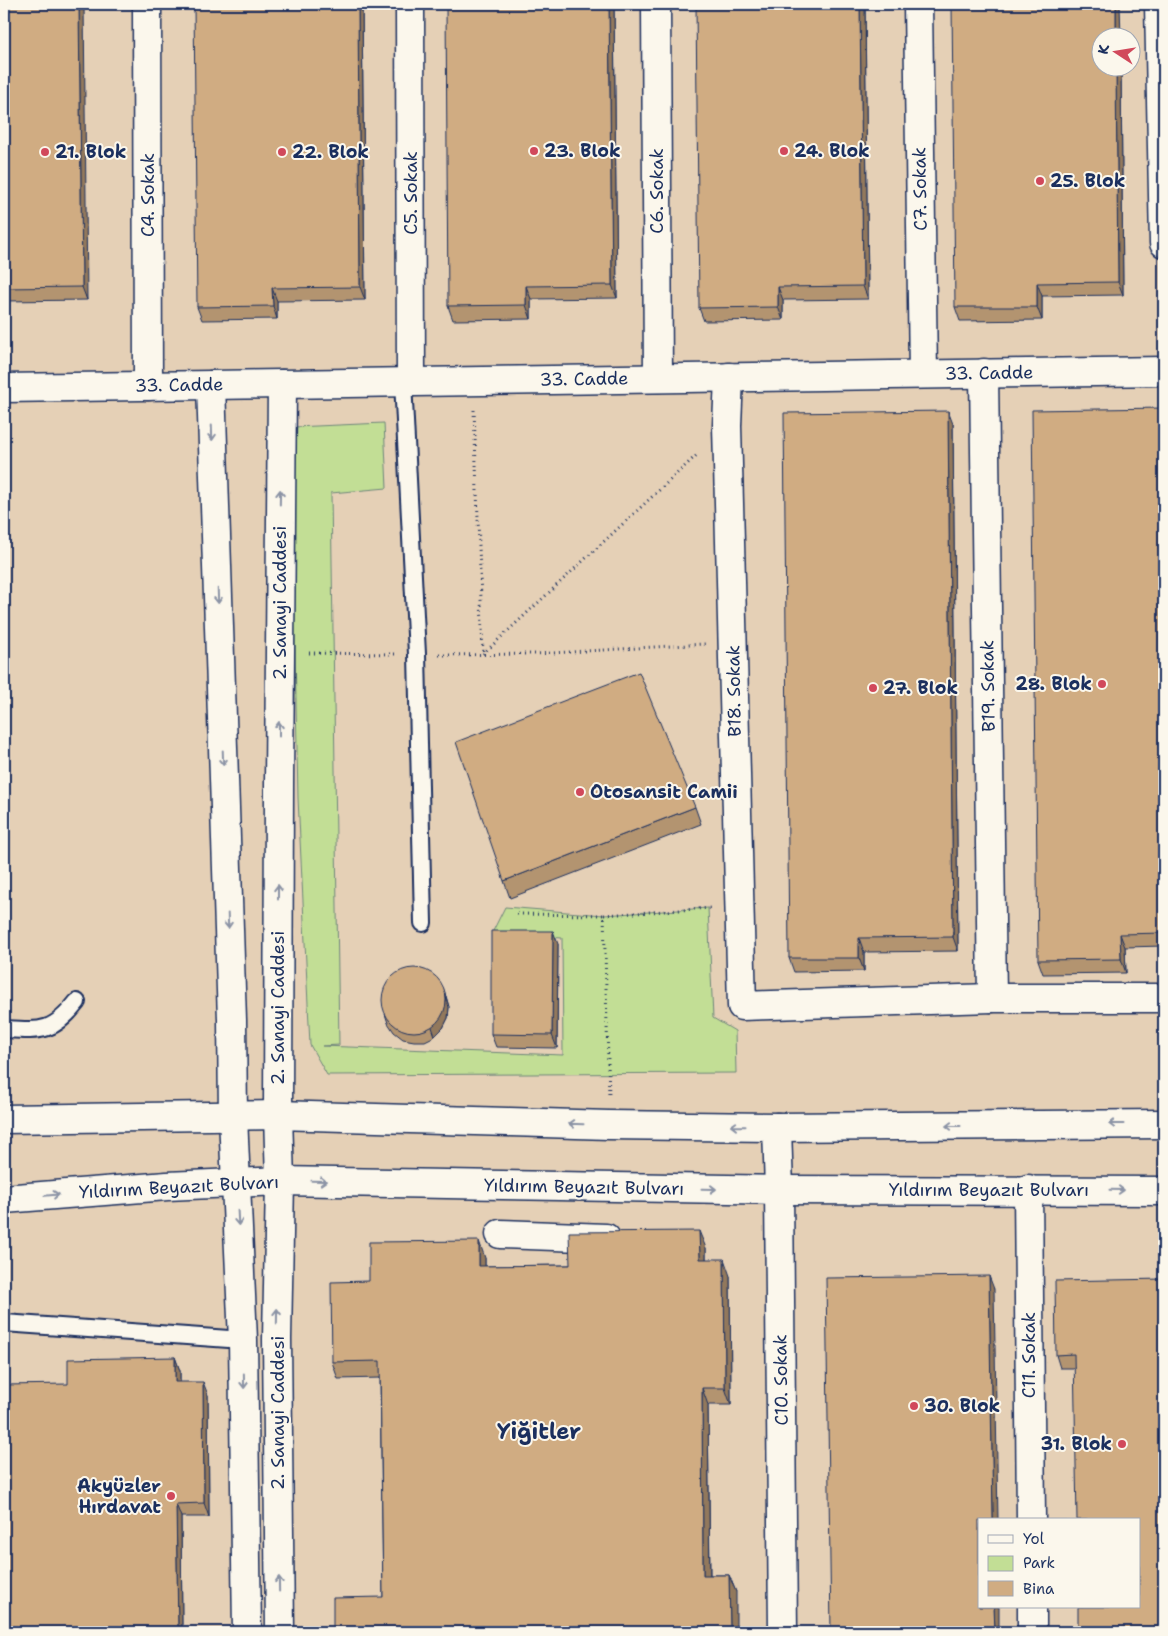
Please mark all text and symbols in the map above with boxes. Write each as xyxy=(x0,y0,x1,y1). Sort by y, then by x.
north arrow xyxy=(1090,28,1140,78)
text: K xyxy=(1093,42,1113,56)
place label: 23. Blok xyxy=(544,139,621,163)
place label: 24. Blok xyxy=(794,139,870,163)
place label: 21. Blok xyxy=(55,140,126,164)
place label: 22. Blok xyxy=(292,140,369,164)
marker: 23. Blok xyxy=(528,145,540,157)
marker: 24. Blok xyxy=(778,145,790,157)
marker: 21. Blok xyxy=(39,146,51,158)
marker: 22. Blok xyxy=(276,146,288,158)
street label: C7. Sokak xyxy=(907,147,933,231)
street label: C6. Sokak xyxy=(645,148,669,234)
street label: C5. Sokak xyxy=(399,151,423,235)
street label: C4. Sokak xyxy=(136,153,160,237)
place label: 25. Blok xyxy=(1050,169,1125,193)
marker: 25. Blok xyxy=(1034,175,1046,187)
street label: 33. Cadde xyxy=(945,360,1033,386)
street label: 33. Cadde xyxy=(540,366,628,392)
street label: 33. Cadde xyxy=(135,372,223,398)
one-way arrow xyxy=(207,425,217,441)
one-way arrow xyxy=(276,489,285,505)
street label: 2. Sanayi Caddesi xyxy=(268,526,292,680)
one-way arrow xyxy=(213,587,222,603)
street label: B19. Sokak xyxy=(975,640,1001,732)
street label: B18. Sokak xyxy=(721,645,747,737)
place label: 28. Blok xyxy=(1015,672,1092,696)
place label: 27. Blok xyxy=(883,676,958,700)
marker: 28. Blok xyxy=(1096,678,1108,690)
marker: 27. Blok xyxy=(867,682,879,694)
one-way arrow xyxy=(274,721,284,738)
one-way arrow xyxy=(218,750,228,766)
place label: Otosansit Camii xyxy=(590,780,738,804)
marker: Otosansit Camii xyxy=(574,786,586,798)
one-way arrow xyxy=(273,884,283,900)
one-way arrow xyxy=(224,912,233,928)
street label: 2. Sanayi Caddesi xyxy=(266,931,290,1085)
one-way arrow xyxy=(568,1119,584,1128)
one-way arrow xyxy=(1108,1120,1124,1129)
one-way arrow xyxy=(730,1121,746,1131)
one-way arrow xyxy=(945,1121,962,1131)
street label: Yıldırım Beyazıt Bulvarı xyxy=(78,1170,280,1204)
street label: Yıldırım Beyazıt Bulvarı xyxy=(484,1173,684,1201)
one-way arrow xyxy=(311,1177,327,1186)
street label: Yıldırım Beyazıt Bulvarı xyxy=(889,1178,1089,1202)
one-way arrow xyxy=(701,1184,717,1194)
one-way arrow xyxy=(1108,1185,1124,1195)
one-way arrow xyxy=(44,1190,60,1200)
one-way arrow xyxy=(233,1210,242,1226)
one-way arrow xyxy=(272,1308,282,1324)
street label: C11. Sokak xyxy=(1017,1312,1041,1398)
street label: C10. Sokak xyxy=(768,1334,794,1426)
street label: 2. Sanayi Caddesi xyxy=(266,1336,290,1490)
one-way arrow xyxy=(239,1372,249,1388)
place label: 30. Blok xyxy=(924,1394,1000,1418)
marker: 30. Blok xyxy=(908,1400,920,1412)
district label: Yiğitler xyxy=(497,1417,581,1446)
place label: 31. Blok xyxy=(1041,1432,1112,1456)
marker: 31. Blok xyxy=(1116,1438,1128,1450)
place label: Akyüzler Hırdavat xyxy=(77,1474,161,1519)
marker: Akyüzler Hırdavat xyxy=(165,1490,177,1502)
legend xyxy=(978,1518,1140,1608)
text: Yol xyxy=(1023,1529,1045,1549)
text: Park xyxy=(1023,1553,1055,1573)
one-way arrow xyxy=(274,1576,284,1592)
text: Bina xyxy=(1023,1579,1055,1599)

